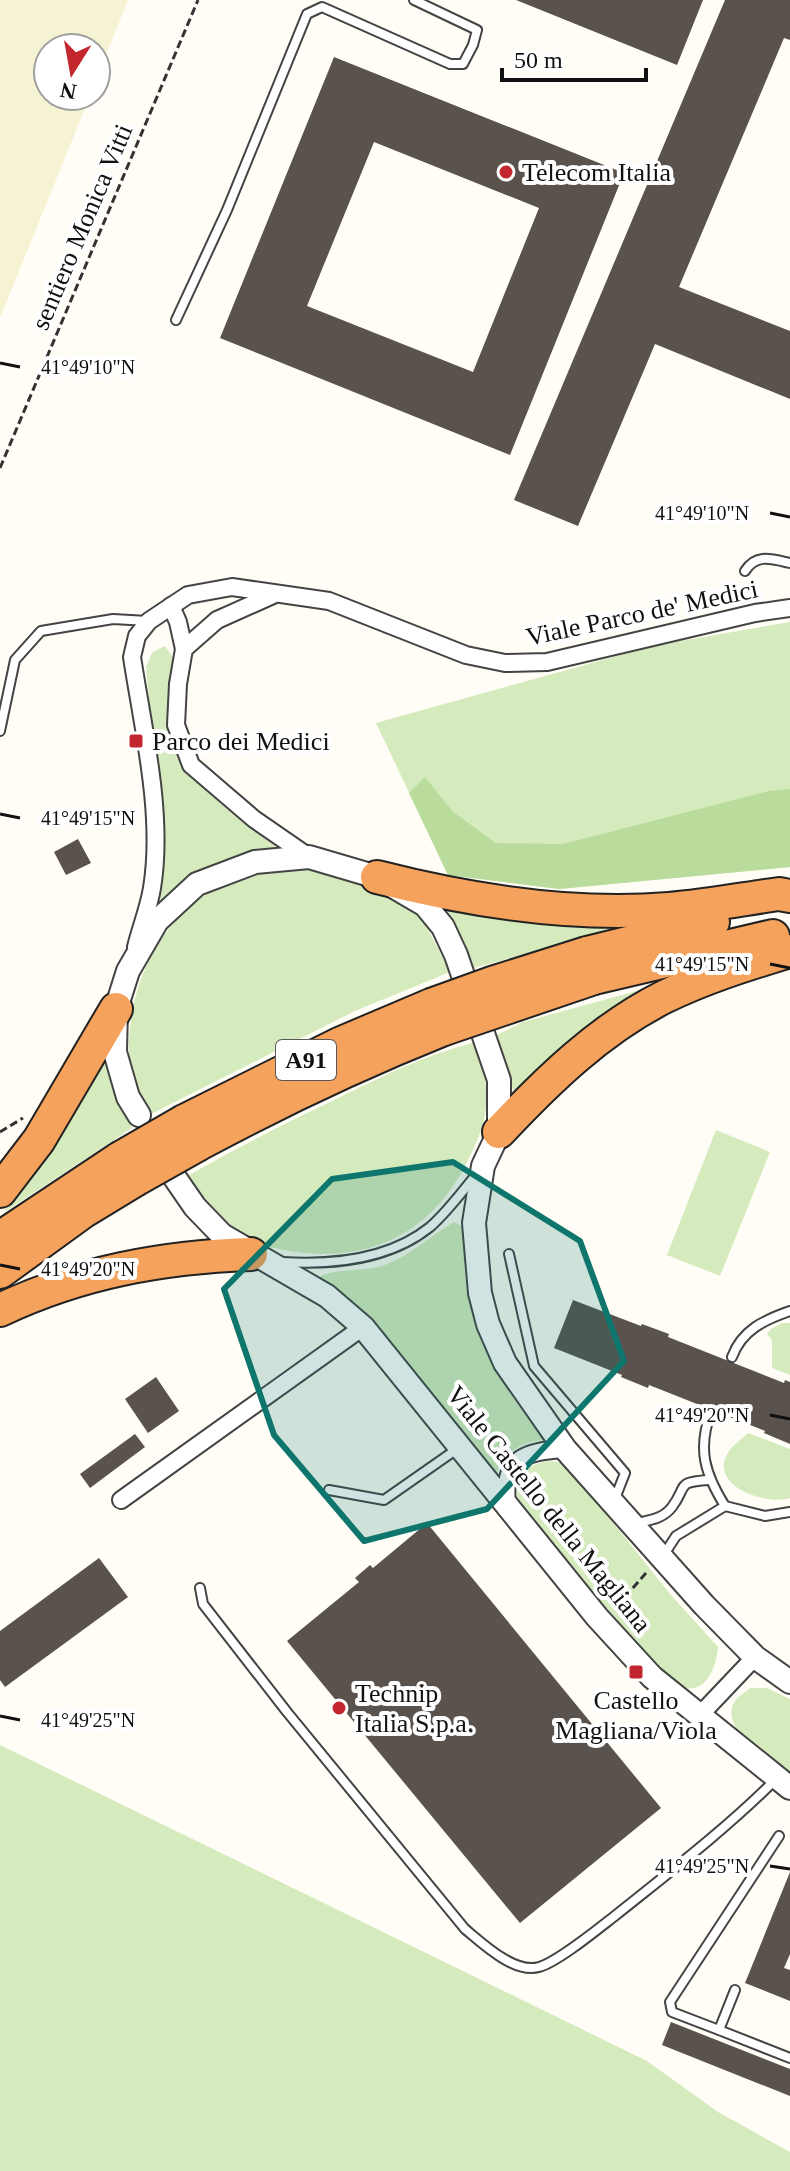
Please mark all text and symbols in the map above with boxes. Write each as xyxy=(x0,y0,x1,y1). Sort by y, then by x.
north arrow xyxy=(32,32,112,112)
scale bar xyxy=(502,32,646,82)
text: 50 m xyxy=(514,47,563,73)
text: N xyxy=(58,77,78,105)
street label: sentiero Monica Vitti xyxy=(26,120,138,334)
place label: Telecom Italia xyxy=(522,158,672,187)
marker: Telecom Italia xyxy=(497,163,515,181)
text: 41°49'10"N xyxy=(41,356,135,378)
text: 41°49'10"N xyxy=(655,502,749,524)
street label: Viale Parco de' Medici xyxy=(523,574,761,652)
place label: Parco dei Medici xyxy=(152,727,330,756)
marker: Parco dei Medici xyxy=(127,732,145,750)
text: 41°49'15"N xyxy=(41,807,135,829)
text: 41°49'15"N xyxy=(655,953,749,975)
road number: A91 xyxy=(276,1040,336,1080)
text: 41°49'20"N xyxy=(41,1258,135,1280)
street label: Viale Castello della Magliana xyxy=(441,1380,658,1638)
text: 41°49'20"N xyxy=(655,1404,749,1426)
marker: Castello Magliana/Viola xyxy=(627,1663,645,1681)
place label: Technip Italia S.p.a. xyxy=(355,1679,473,1738)
place label: Castello Magliana/Viola xyxy=(555,1686,717,1745)
marker: Technip Italia S.p.a. xyxy=(330,1699,348,1717)
text: 41°49'25"N xyxy=(41,1709,135,1731)
text: 41°49'25"N xyxy=(655,1855,749,1877)

